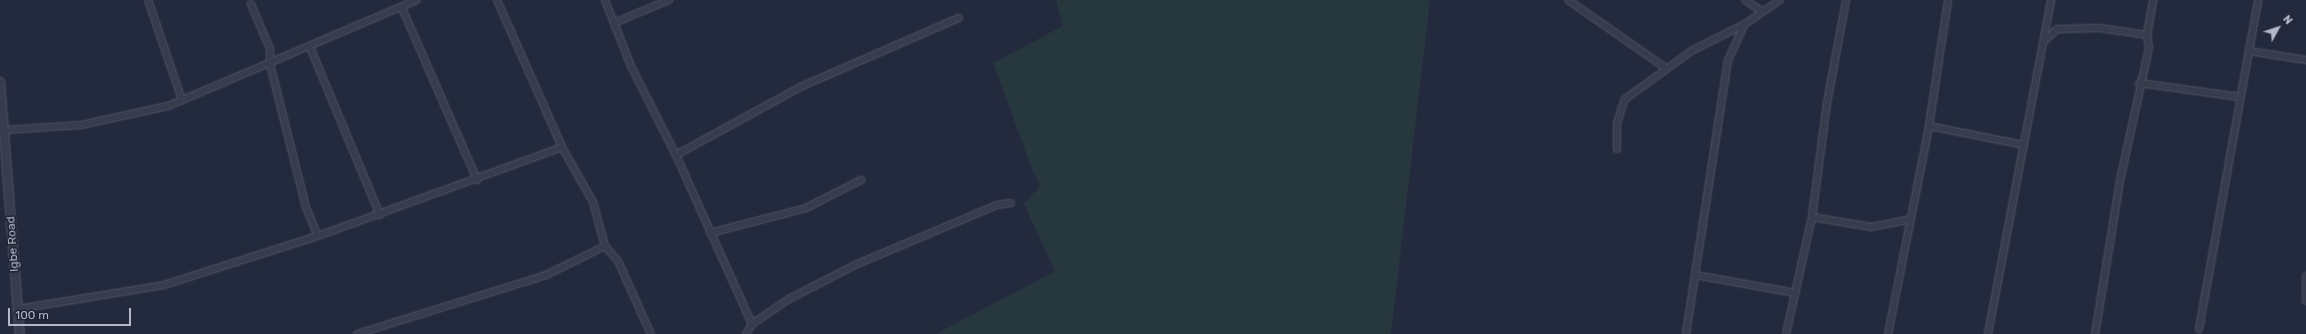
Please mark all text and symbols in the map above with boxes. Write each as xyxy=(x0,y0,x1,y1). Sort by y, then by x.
north arrow xyxy=(2258,8,2298,48)
text: N xyxy=(2280,13,2295,27)
street label: Igbe Road xyxy=(4,216,22,272)
scale bar xyxy=(10,300,133,326)
text: 100 m xyxy=(15,308,49,322)

